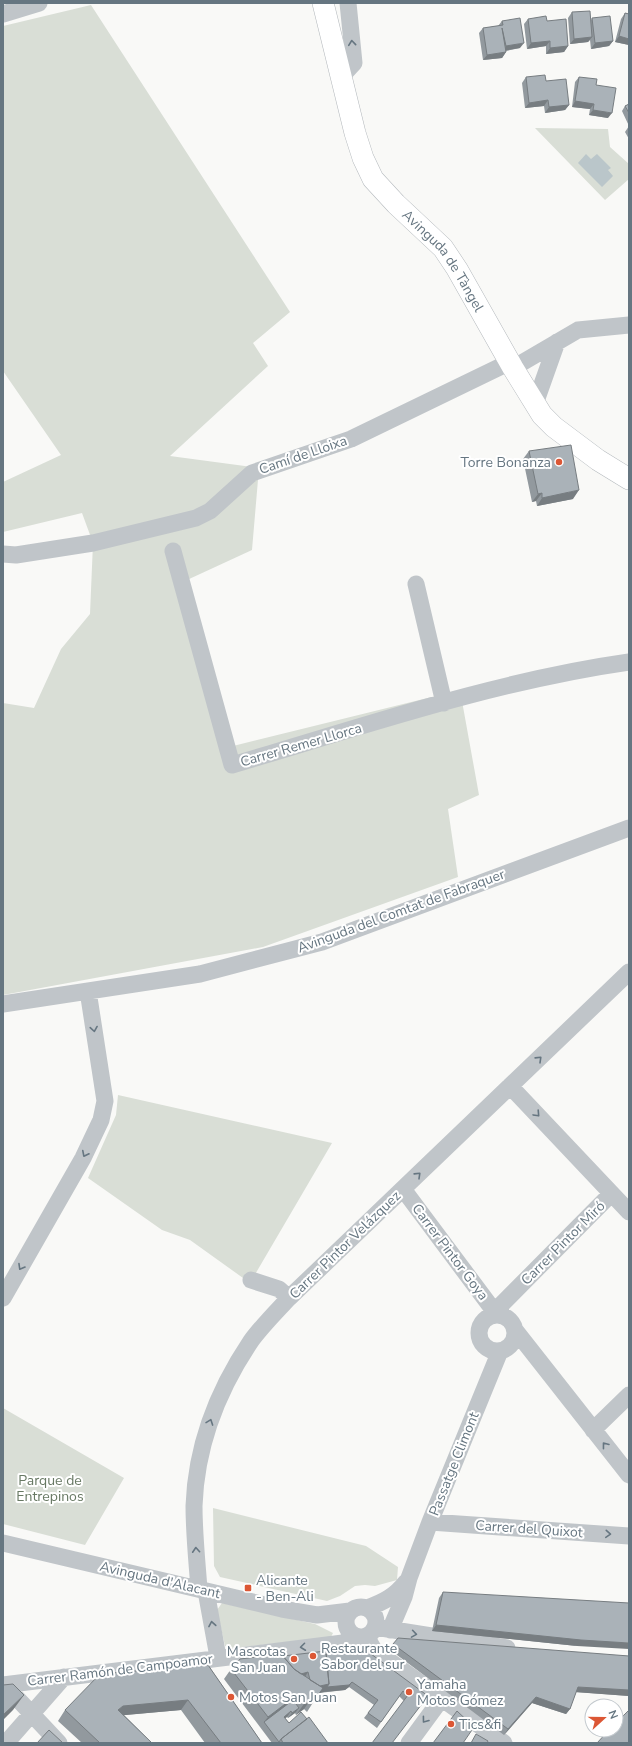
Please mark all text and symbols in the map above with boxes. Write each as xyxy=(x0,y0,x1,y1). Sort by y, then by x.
one-way arrow xyxy=(348,40,357,46)
street label: Avinguda de Tàngel xyxy=(398,205,489,316)
street label: Camí de Lloixa xyxy=(256,431,350,479)
place label: Torre Bonanza xyxy=(460,453,551,472)
marker: Torre Bonanza xyxy=(554,457,564,467)
street label: Carrer Remer Llorca xyxy=(238,719,364,771)
street label: Avinguda del Comtat de Fabraquer xyxy=(295,865,507,957)
one-way arrow xyxy=(89,1026,98,1032)
one-way arrow xyxy=(534,1056,541,1063)
one-way arrow xyxy=(532,1109,540,1117)
one-way arrow xyxy=(82,1150,89,1157)
one-way arrow xyxy=(413,1172,421,1180)
street label: Carrer Pintor Velázquez xyxy=(285,1186,405,1303)
street label: Carrer Pintor Miró xyxy=(517,1197,609,1289)
street label: Carrer Pintor Goya xyxy=(407,1200,493,1304)
one-way arrow xyxy=(18,1263,25,1270)
street label: Passatge Climont xyxy=(425,1409,484,1519)
one-way arrow xyxy=(206,1418,214,1425)
one-way arrow xyxy=(603,1442,610,1449)
park label: Parque de Entrepinos xyxy=(16,1471,84,1506)
street label: Carrer del Quixot xyxy=(475,1516,583,1542)
one-way arrow xyxy=(605,1530,611,1539)
one-way arrow xyxy=(191,1547,200,1553)
street label: Avinguda d'Alacant xyxy=(98,1557,222,1603)
place label: Alicante - Ben-Ali xyxy=(256,1571,314,1606)
marker: Alicante - Ben-Ali xyxy=(243,1583,253,1593)
one-way arrow xyxy=(208,1621,217,1627)
one-way arrow xyxy=(411,1629,417,1638)
place label: Restaurante Sabor del sur xyxy=(321,1639,405,1674)
place label: Mascotas San Juan xyxy=(227,1642,286,1677)
one-way arrow xyxy=(300,1642,306,1651)
street label: Carrer Ramón de Campoamor xyxy=(26,1649,214,1691)
marker: Restaurante Sabor del sur xyxy=(308,1651,318,1661)
marker: Mascotas San Juan xyxy=(289,1654,299,1664)
place label: Yamaha Motos Gómez xyxy=(416,1675,504,1710)
marker: Yamaha Motos Gómez xyxy=(404,1687,414,1697)
place label: Motos San Juan xyxy=(239,1688,337,1707)
marker: Motos San Juan xyxy=(226,1692,236,1702)
north arrow xyxy=(584,1698,624,1738)
text: N xyxy=(604,1708,621,1721)
place label: Tics&fi xyxy=(459,1715,501,1734)
one-way arrow xyxy=(423,1716,430,1723)
marker: Tics&fi xyxy=(446,1719,456,1729)

